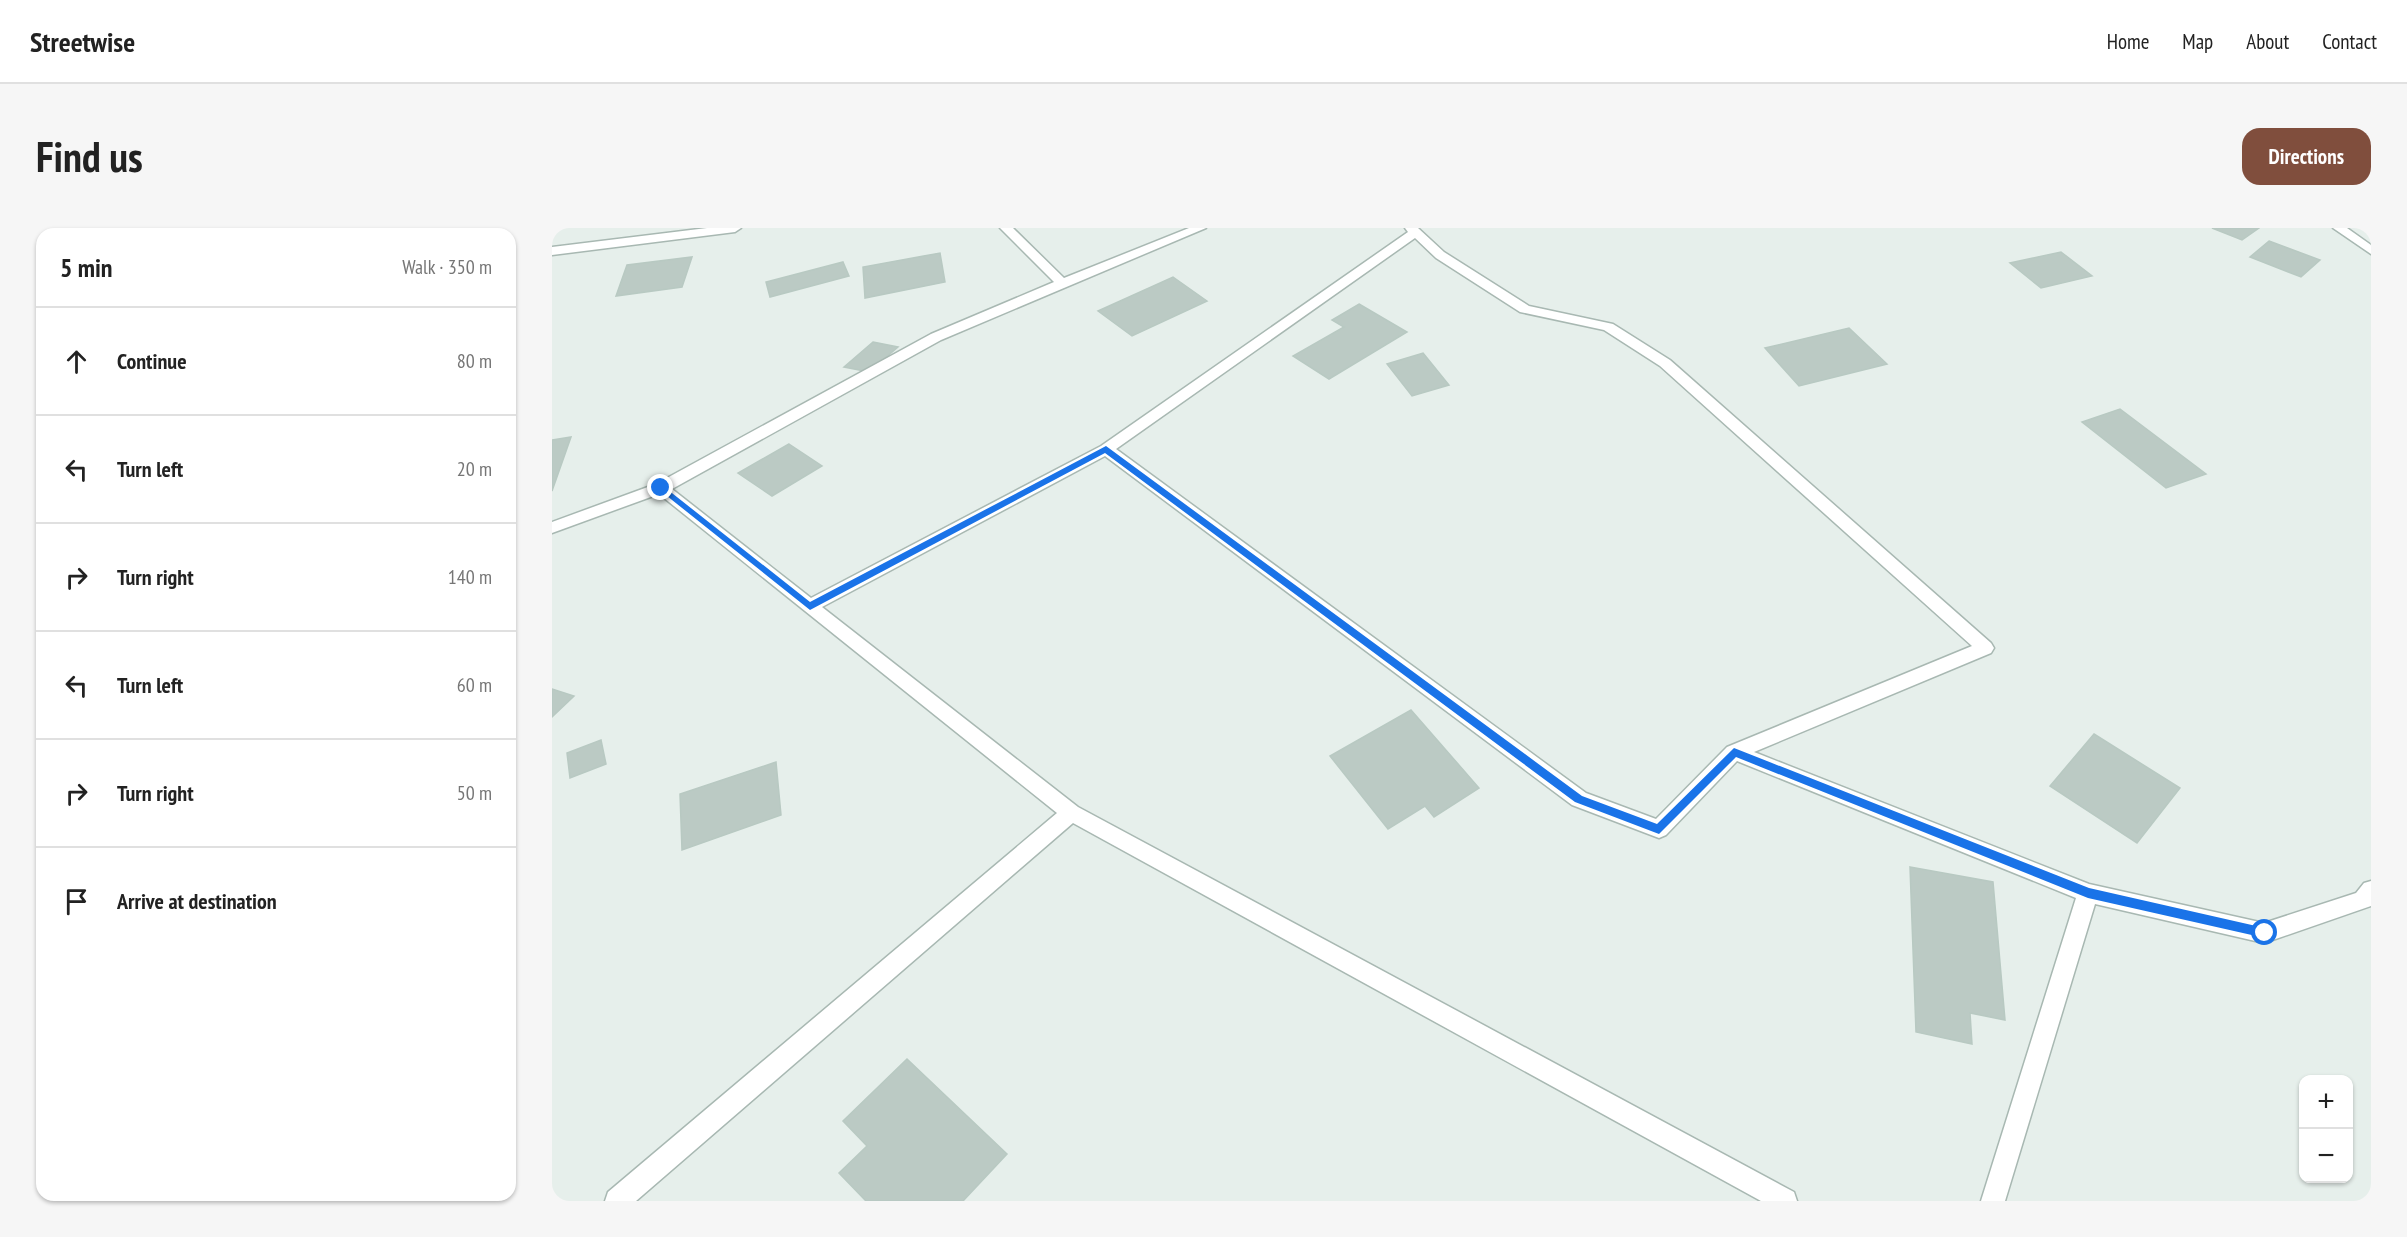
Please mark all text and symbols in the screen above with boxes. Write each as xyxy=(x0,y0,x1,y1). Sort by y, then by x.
text: Streetwise xyxy=(30,23,135,60)
text: Home xyxy=(2107,28,2149,55)
text: Map xyxy=(2182,28,2213,55)
text: About xyxy=(2246,28,2289,55)
text: Contact xyxy=(2322,28,2377,55)
button: Directions xyxy=(2242,128,2371,185)
text: Find us xyxy=(36,129,143,184)
text: 5 min xyxy=(60,251,113,284)
text: Walk · 350 m xyxy=(402,254,492,280)
icon: ahead xyxy=(60,345,93,378)
text: Continue xyxy=(117,347,187,375)
text: 80 m xyxy=(457,348,492,374)
icon: left xyxy=(60,453,93,486)
text: Turn left xyxy=(117,455,183,483)
text: 20 m xyxy=(457,456,492,482)
route end xyxy=(647,474,673,500)
icon: right xyxy=(60,561,93,594)
text: Turn right xyxy=(117,563,194,591)
text: 140 m xyxy=(448,564,492,590)
icon: left xyxy=(60,669,93,702)
text: Turn left xyxy=(117,671,183,699)
text: 60 m xyxy=(457,672,492,698)
icon: right xyxy=(60,777,93,810)
text: Turn right xyxy=(117,779,194,807)
text: 50 m xyxy=(457,780,492,806)
icon: arrive xyxy=(60,885,93,918)
text: Arrive at destination xyxy=(117,887,277,915)
route start xyxy=(2251,919,2277,945)
map controls xyxy=(2299,1075,2353,1183)
button: + xyxy=(2299,1075,2353,1129)
button: − xyxy=(2299,1129,2353,1183)

